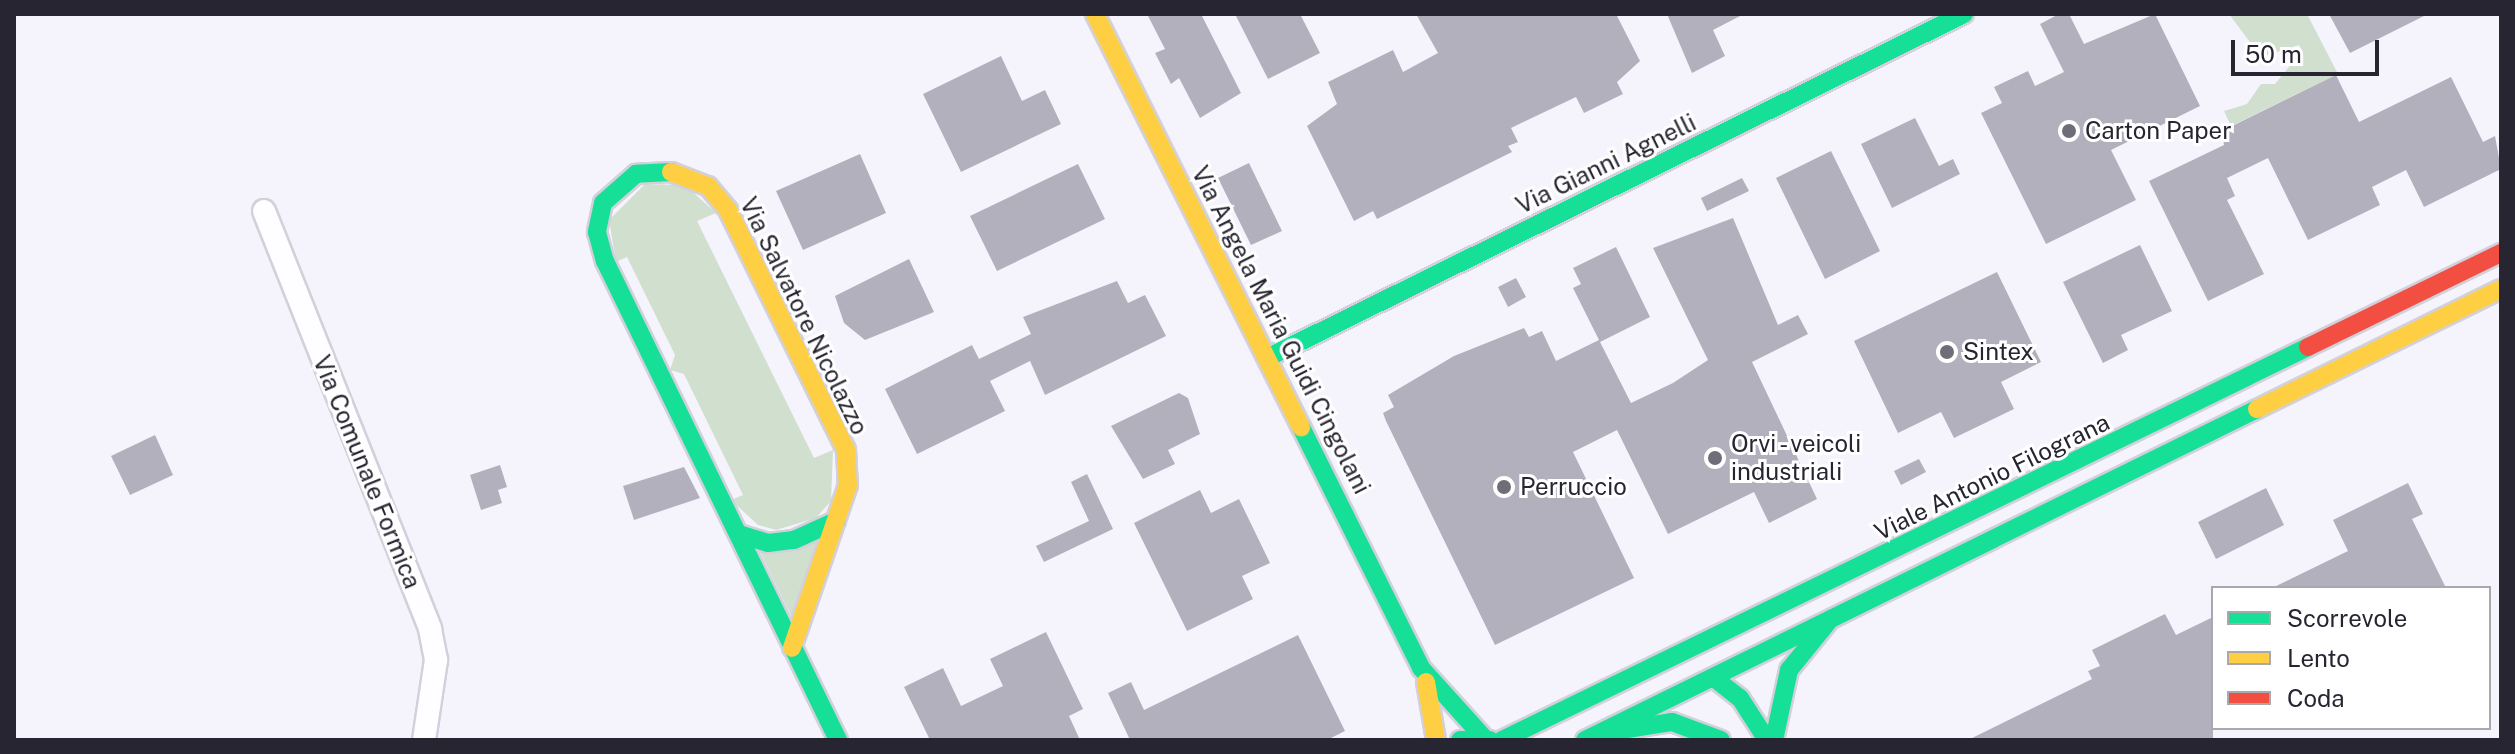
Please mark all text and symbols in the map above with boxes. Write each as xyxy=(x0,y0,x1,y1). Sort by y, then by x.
scale bar xyxy=(2235,24,2383,74)
text: 50 m xyxy=(2245,40,2302,68)
street label: Via Gianni Agnelli xyxy=(1511,108,1701,220)
place label: Carton Paper xyxy=(2085,117,2232,145)
marker: Carton Paper xyxy=(2060,122,2078,140)
street label: Via Angela Maria Guidi Cingolani xyxy=(1186,161,1376,499)
street label: Via Salvatore Nicolazzo xyxy=(734,192,874,440)
place label: Sintex xyxy=(1963,338,2034,366)
marker: Sintex xyxy=(1938,343,1956,361)
street label: Via Comunale Formica xyxy=(307,351,427,593)
street label: Viale Antonio Filograna xyxy=(1870,407,2114,547)
place label: Orvi - veicoli industriali xyxy=(1731,430,1868,486)
marker: Orvi - veicoli industriali xyxy=(1706,449,1724,467)
place label: Perruccio xyxy=(1520,473,1627,501)
marker: Perruccio xyxy=(1495,478,1513,496)
legend xyxy=(2211,586,2491,730)
text: Scorrevole xyxy=(2287,604,2407,632)
text: Lento xyxy=(2287,644,2350,672)
text: Coda xyxy=(2287,684,2345,712)

